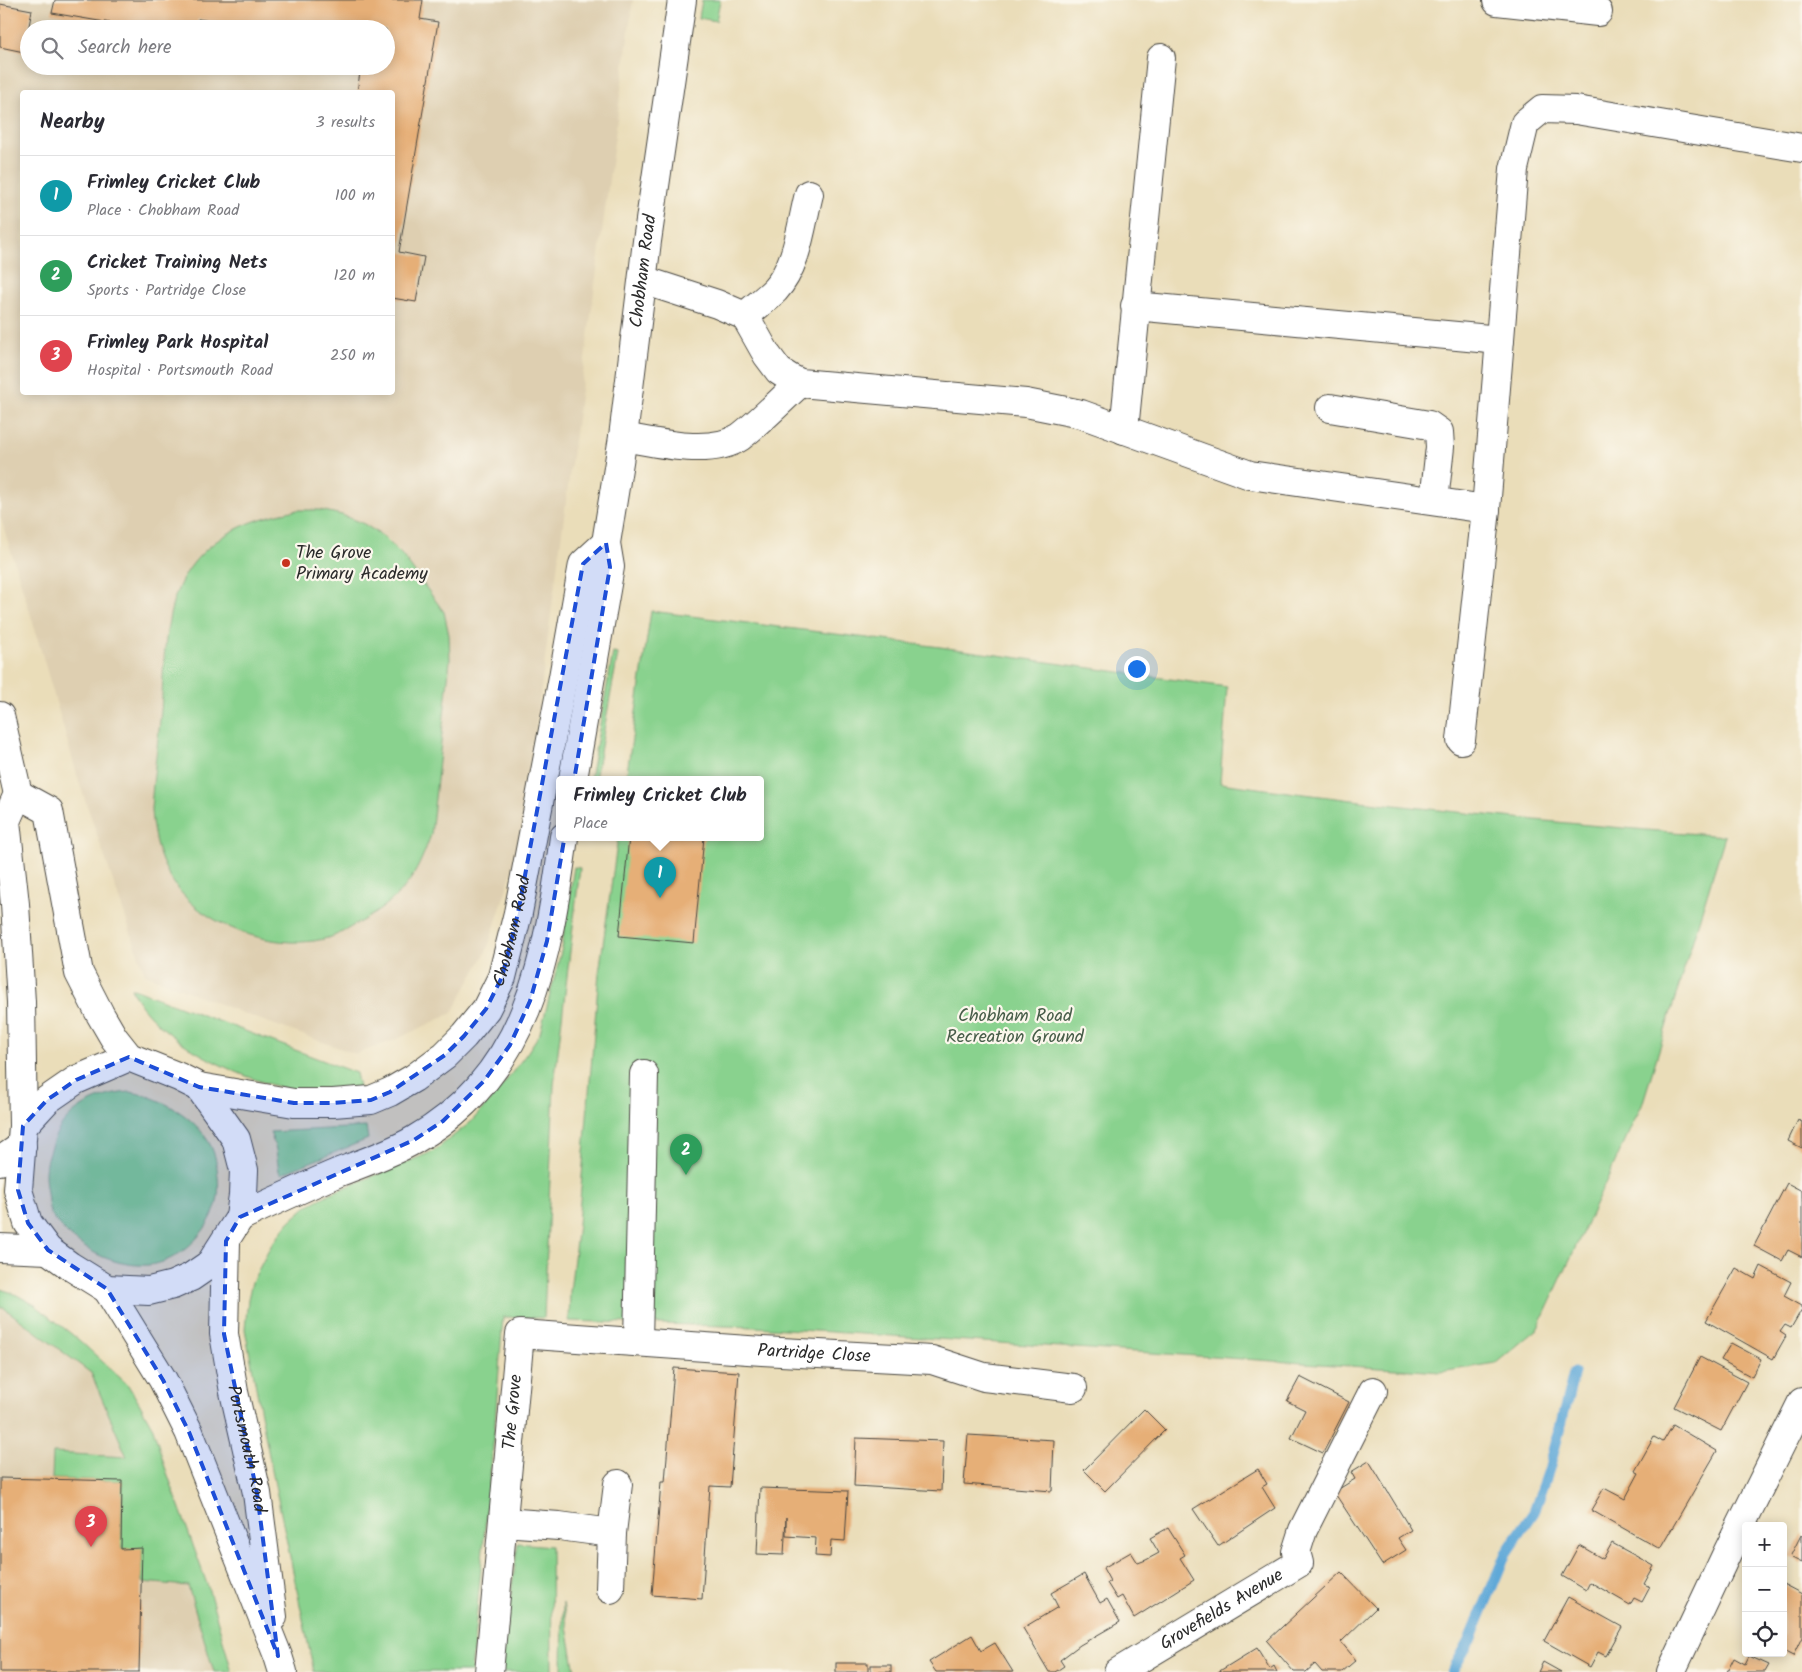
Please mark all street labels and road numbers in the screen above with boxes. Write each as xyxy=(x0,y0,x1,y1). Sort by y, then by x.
street label: Chobham Road xyxy=(622,212,665,329)
street label: Chobham Road xyxy=(485,872,540,992)
street label: Partridge Close xyxy=(756,1336,871,1371)
street label: The Grove xyxy=(495,1373,531,1451)
street label: Portsmouth Road xyxy=(219,1383,274,1515)
street label: Grovefields Avenue xyxy=(1154,1561,1289,1658)

